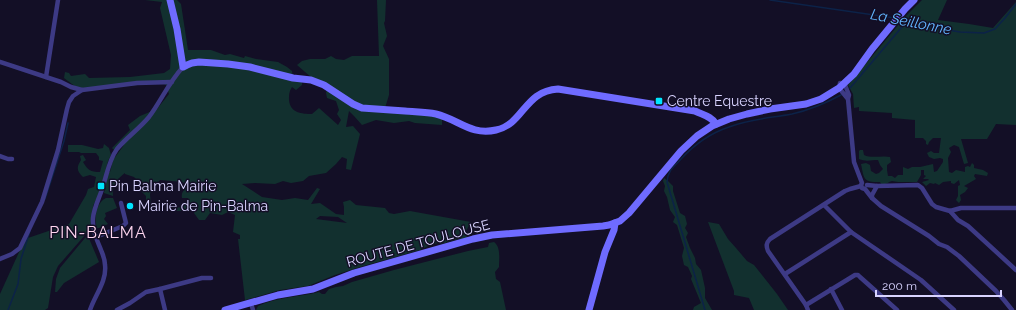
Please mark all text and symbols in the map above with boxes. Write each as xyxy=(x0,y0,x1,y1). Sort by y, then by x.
water label: La Seillonne xyxy=(869,5,953,39)
place label: Centre Equestre xyxy=(667,93,772,109)
marker: Centre Equestre xyxy=(654,96,664,106)
place label: Pin Balma Mairie xyxy=(109,178,216,194)
marker: Pin Balma Mairie xyxy=(96,181,106,191)
place label: Mairie de Pin-Balma xyxy=(138,198,268,214)
marker: Mairie de Pin-Balma xyxy=(125,201,135,211)
street label: ROUTE DE TOULOUSE xyxy=(345,216,491,270)
district label: PIN-BALMA xyxy=(49,223,147,242)
scale bar xyxy=(876,272,1001,298)
text: 200 m xyxy=(882,279,917,293)

